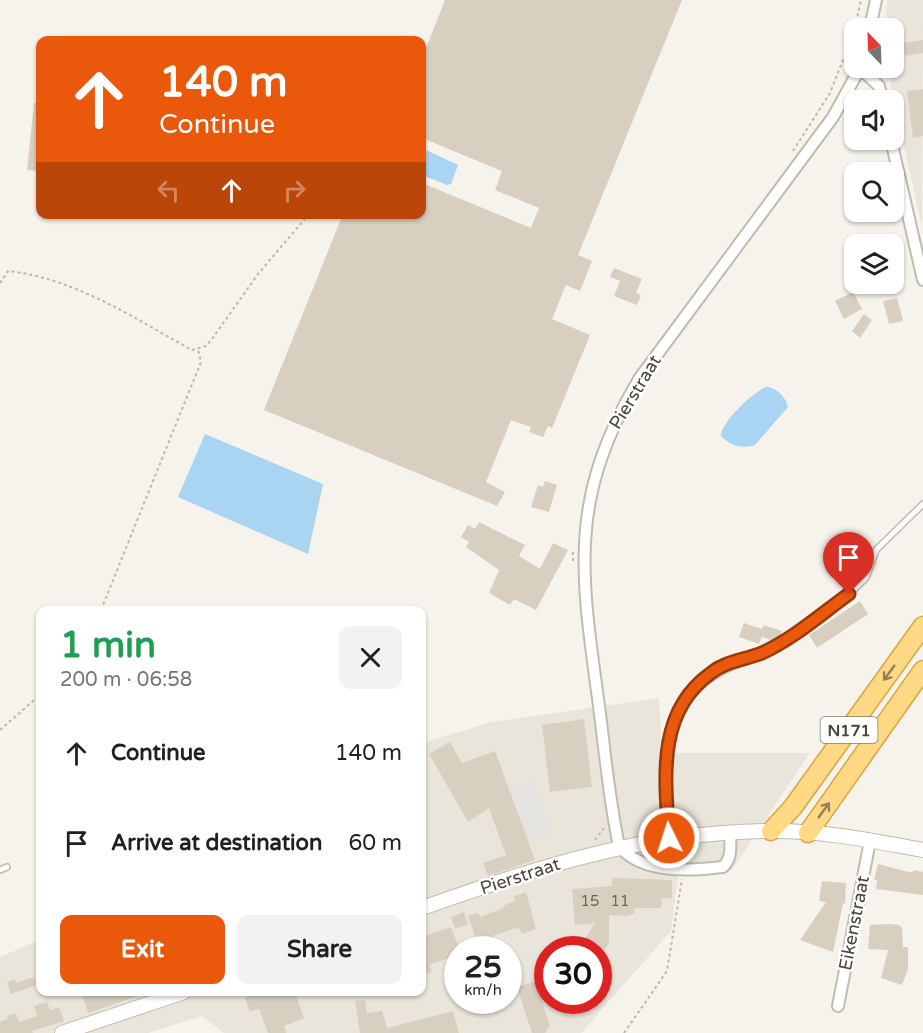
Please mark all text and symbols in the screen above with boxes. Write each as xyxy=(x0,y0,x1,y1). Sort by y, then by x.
north arrow xyxy=(844,18,904,78)
map controls xyxy=(844,18,904,294)
text: 140 m xyxy=(159,57,288,108)
icon: ahead xyxy=(60,60,138,138)
button: sound xyxy=(844,90,904,150)
text: Continue xyxy=(159,108,275,141)
button: search xyxy=(844,162,904,222)
icon: left xyxy=(152,174,185,207)
icon: ahead xyxy=(215,174,248,207)
icon: right xyxy=(278,174,311,207)
button: layers xyxy=(844,234,904,294)
street label: Pierstraat xyxy=(604,351,666,433)
pin xyxy=(823,532,874,594)
icon: arrive xyxy=(832,541,865,574)
text: 1 min xyxy=(60,624,156,667)
button: close xyxy=(339,626,402,689)
one-way arrow xyxy=(883,665,895,681)
text: 200 m · 06:58 xyxy=(60,668,192,692)
road number: N171 xyxy=(820,717,878,743)
icon: ahead xyxy=(60,737,93,770)
text: Continue xyxy=(111,740,206,766)
text: 140 m xyxy=(335,740,402,766)
one-way arrow xyxy=(818,803,830,819)
position arrow xyxy=(637,806,701,870)
icon: arrive xyxy=(60,827,93,860)
text: Arrive at destination xyxy=(111,830,322,856)
text: 60 m xyxy=(348,830,402,856)
street label: Pierstraat xyxy=(477,853,563,899)
street label: Eikenstraat xyxy=(834,874,874,972)
house number: 15 xyxy=(581,892,599,910)
house number: 11 xyxy=(611,892,629,910)
button: Exit xyxy=(60,915,225,984)
button: Share xyxy=(237,915,402,984)
speed limit sign: 30 xyxy=(534,936,612,1014)
text: 25 xyxy=(464,949,502,986)
text: km/h xyxy=(464,981,502,999)

